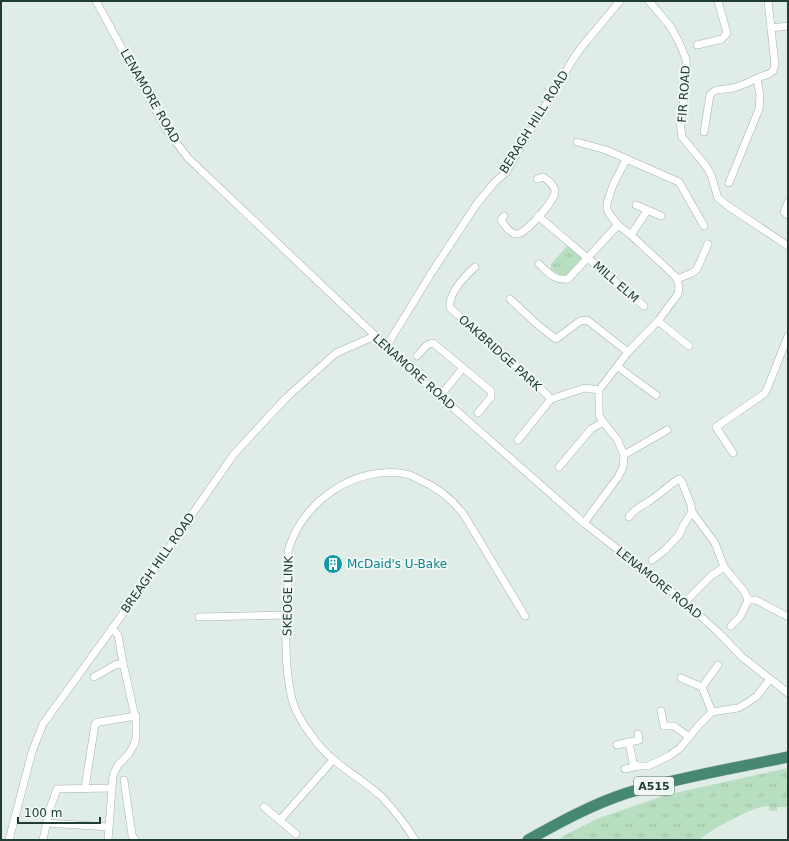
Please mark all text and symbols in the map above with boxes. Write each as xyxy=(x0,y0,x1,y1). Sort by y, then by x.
street label: LENAMORE ROAD xyxy=(117,47,183,145)
street label: FIR ROAD xyxy=(675,65,693,123)
street label: BERAGH HILL ROAD xyxy=(497,68,571,176)
street label: MILL ELM xyxy=(590,258,642,306)
street label: OAKBRIDGE PARK xyxy=(456,312,545,395)
street label: LENAMORE ROAD xyxy=(370,331,458,413)
street label: BREAGH HILL ROAD xyxy=(118,510,198,616)
street label: LENAMORE ROAD xyxy=(613,544,705,622)
building icon: McDaid's U-Bake xyxy=(322,553,344,575)
street label: SKEOGE LINK xyxy=(280,555,296,636)
place label: McDaid's U-Bake xyxy=(347,557,447,571)
road number: A515 xyxy=(634,777,674,795)
scale bar xyxy=(18,799,100,825)
text: 100 m xyxy=(24,806,62,820)

